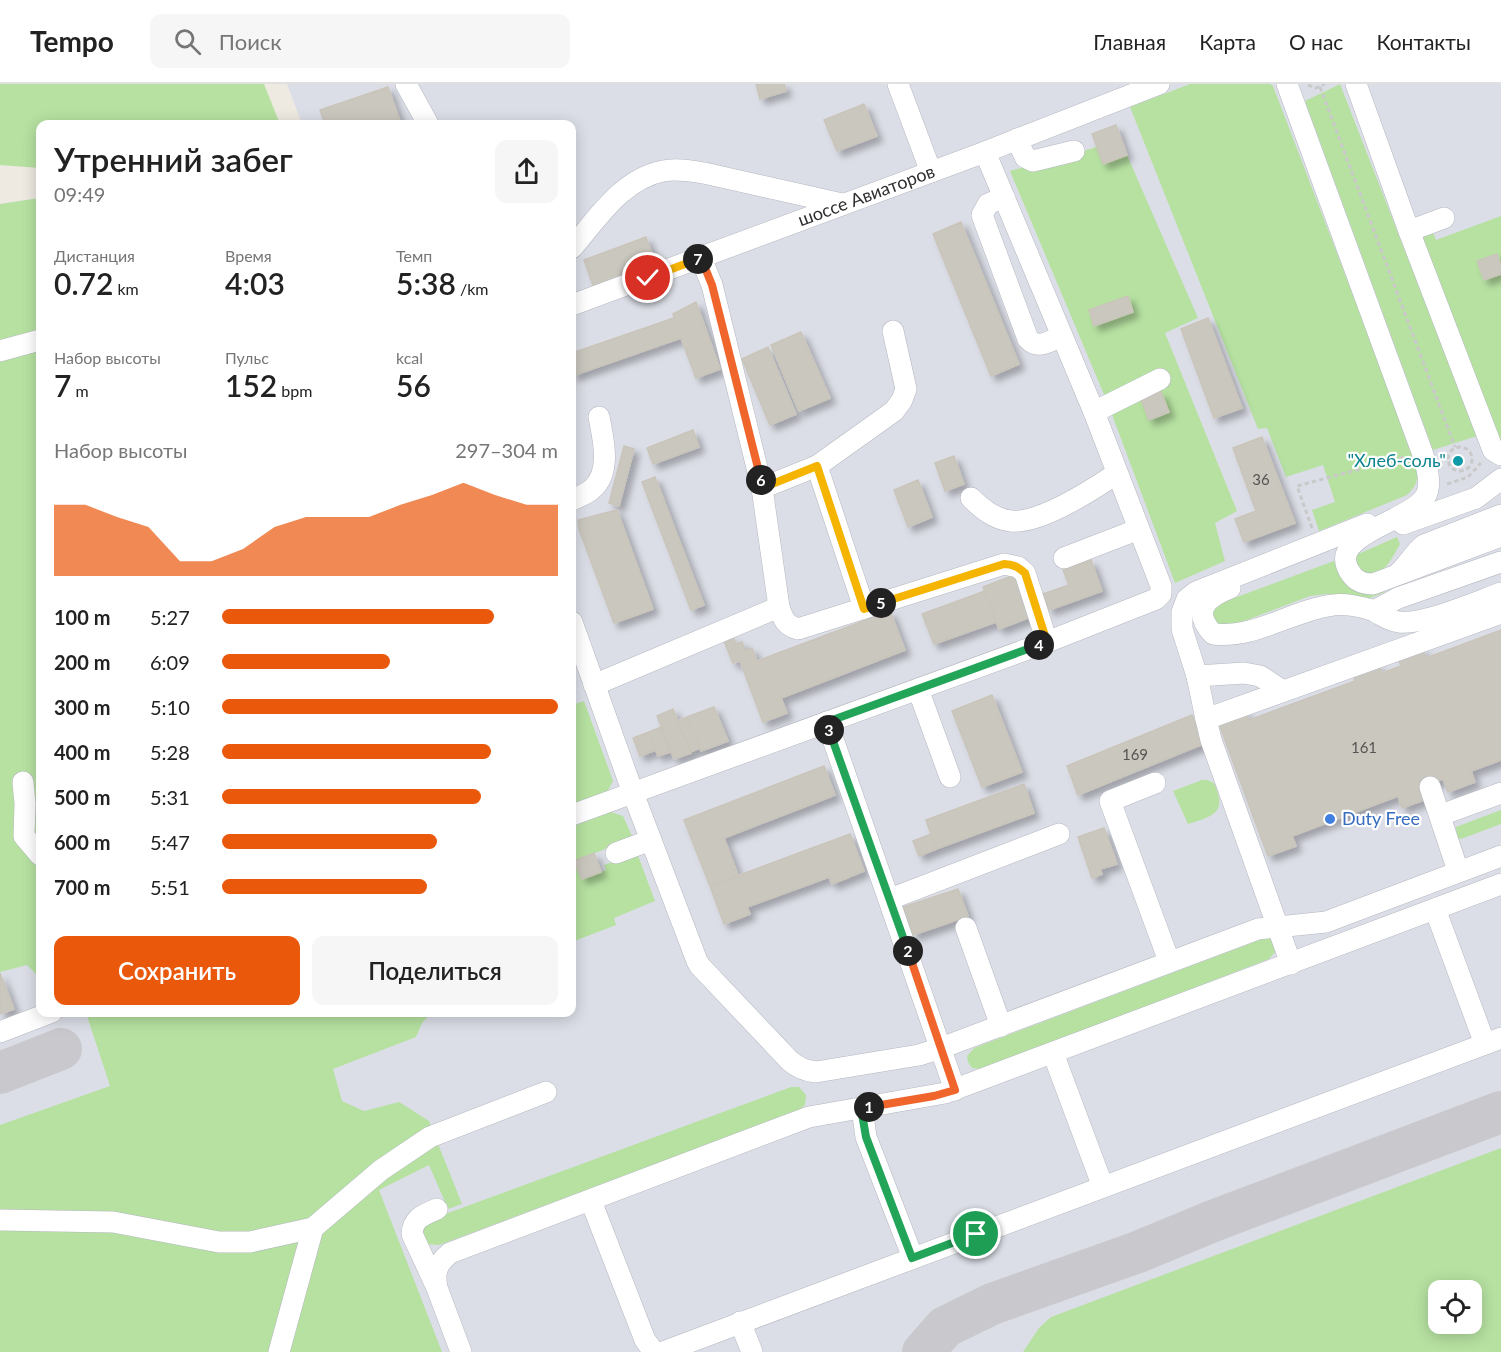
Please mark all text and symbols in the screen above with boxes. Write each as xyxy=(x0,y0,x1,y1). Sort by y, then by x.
search box xyxy=(150,14,570,68)
text: Tempo xyxy=(30,24,114,58)
icon: search xyxy=(171,25,204,58)
text: Поиск xyxy=(219,28,282,55)
text: Главная xyxy=(1093,29,1166,54)
text: Карта xyxy=(1199,29,1256,54)
text: О нас xyxy=(1289,29,1343,54)
text: Контакты xyxy=(1376,29,1471,54)
text: Утренний забег xyxy=(54,139,293,179)
button: share xyxy=(495,140,558,203)
street label: шоссе Авиаторов xyxy=(795,160,938,230)
text: 09:49 xyxy=(54,182,105,206)
pin: 7 xyxy=(683,244,713,274)
text: Дистанция xyxy=(54,246,135,265)
text: Время xyxy=(225,246,272,265)
text: Темп xyxy=(396,246,432,265)
text: 7 xyxy=(693,249,703,268)
pin xyxy=(622,252,673,303)
icon: check xyxy=(631,261,664,294)
text: 0.72 xyxy=(54,265,113,301)
text: 4:03 xyxy=(225,265,285,301)
text: 5:38 xyxy=(396,265,456,301)
text: km xyxy=(113,279,139,298)
text: /km xyxy=(456,279,488,298)
text: Набор высоты xyxy=(54,348,161,367)
text: Пульс xyxy=(225,348,269,367)
text: kcal xyxy=(396,348,423,367)
text: 7 xyxy=(54,367,71,403)
text: 152 xyxy=(225,367,277,403)
text: 56 xyxy=(396,367,431,403)
text: m xyxy=(71,381,89,400)
text: bpm xyxy=(277,381,312,400)
text: Набор высоты xyxy=(54,438,187,462)
text: 297–304 m xyxy=(455,438,558,462)
place label: "Хлеб-соль" xyxy=(1347,449,1446,471)
marker: "Хлеб-соль" xyxy=(1451,454,1465,468)
pin: 6 xyxy=(746,465,776,495)
text: 6 xyxy=(756,470,766,489)
house number: 36 xyxy=(1252,470,1270,488)
pin: 5 xyxy=(866,588,896,618)
text: 5 xyxy=(876,593,886,612)
text: 100 m xyxy=(54,605,110,629)
text: 5:27 xyxy=(150,605,190,629)
pin: 4 xyxy=(1024,630,1054,660)
text: 4 xyxy=(1034,635,1044,654)
text: 200 m xyxy=(54,650,110,674)
text: 6:09 xyxy=(150,650,190,674)
text: 300 m xyxy=(54,695,110,719)
text: 5:10 xyxy=(150,695,190,719)
pin: 3 xyxy=(814,715,844,745)
text: 3 xyxy=(824,720,834,739)
house number: 161 xyxy=(1351,738,1377,756)
text: 400 m xyxy=(54,740,110,764)
text: 5:28 xyxy=(150,740,190,764)
house number: 169 xyxy=(1122,745,1148,763)
text: 500 m xyxy=(54,785,110,809)
text: 5:31 xyxy=(150,785,190,809)
place label: Duty Free xyxy=(1342,807,1420,829)
marker: Duty Free xyxy=(1323,812,1337,826)
text: 600 m xyxy=(54,830,110,854)
text: 5:47 xyxy=(150,830,190,854)
text: 700 m xyxy=(54,875,110,899)
text: 5:51 xyxy=(150,875,190,899)
button: Сохранить xyxy=(54,936,300,1005)
button: Поделиться xyxy=(312,936,558,1005)
pin: 2 xyxy=(893,936,923,966)
text: 2 xyxy=(903,941,913,960)
pin: 1 xyxy=(854,1092,884,1122)
text: 1 xyxy=(864,1097,874,1116)
pin xyxy=(950,1208,1001,1259)
icon: arrive xyxy=(959,1217,992,1250)
map controls xyxy=(1428,1280,1482,1334)
button: locate xyxy=(1428,1280,1482,1334)

